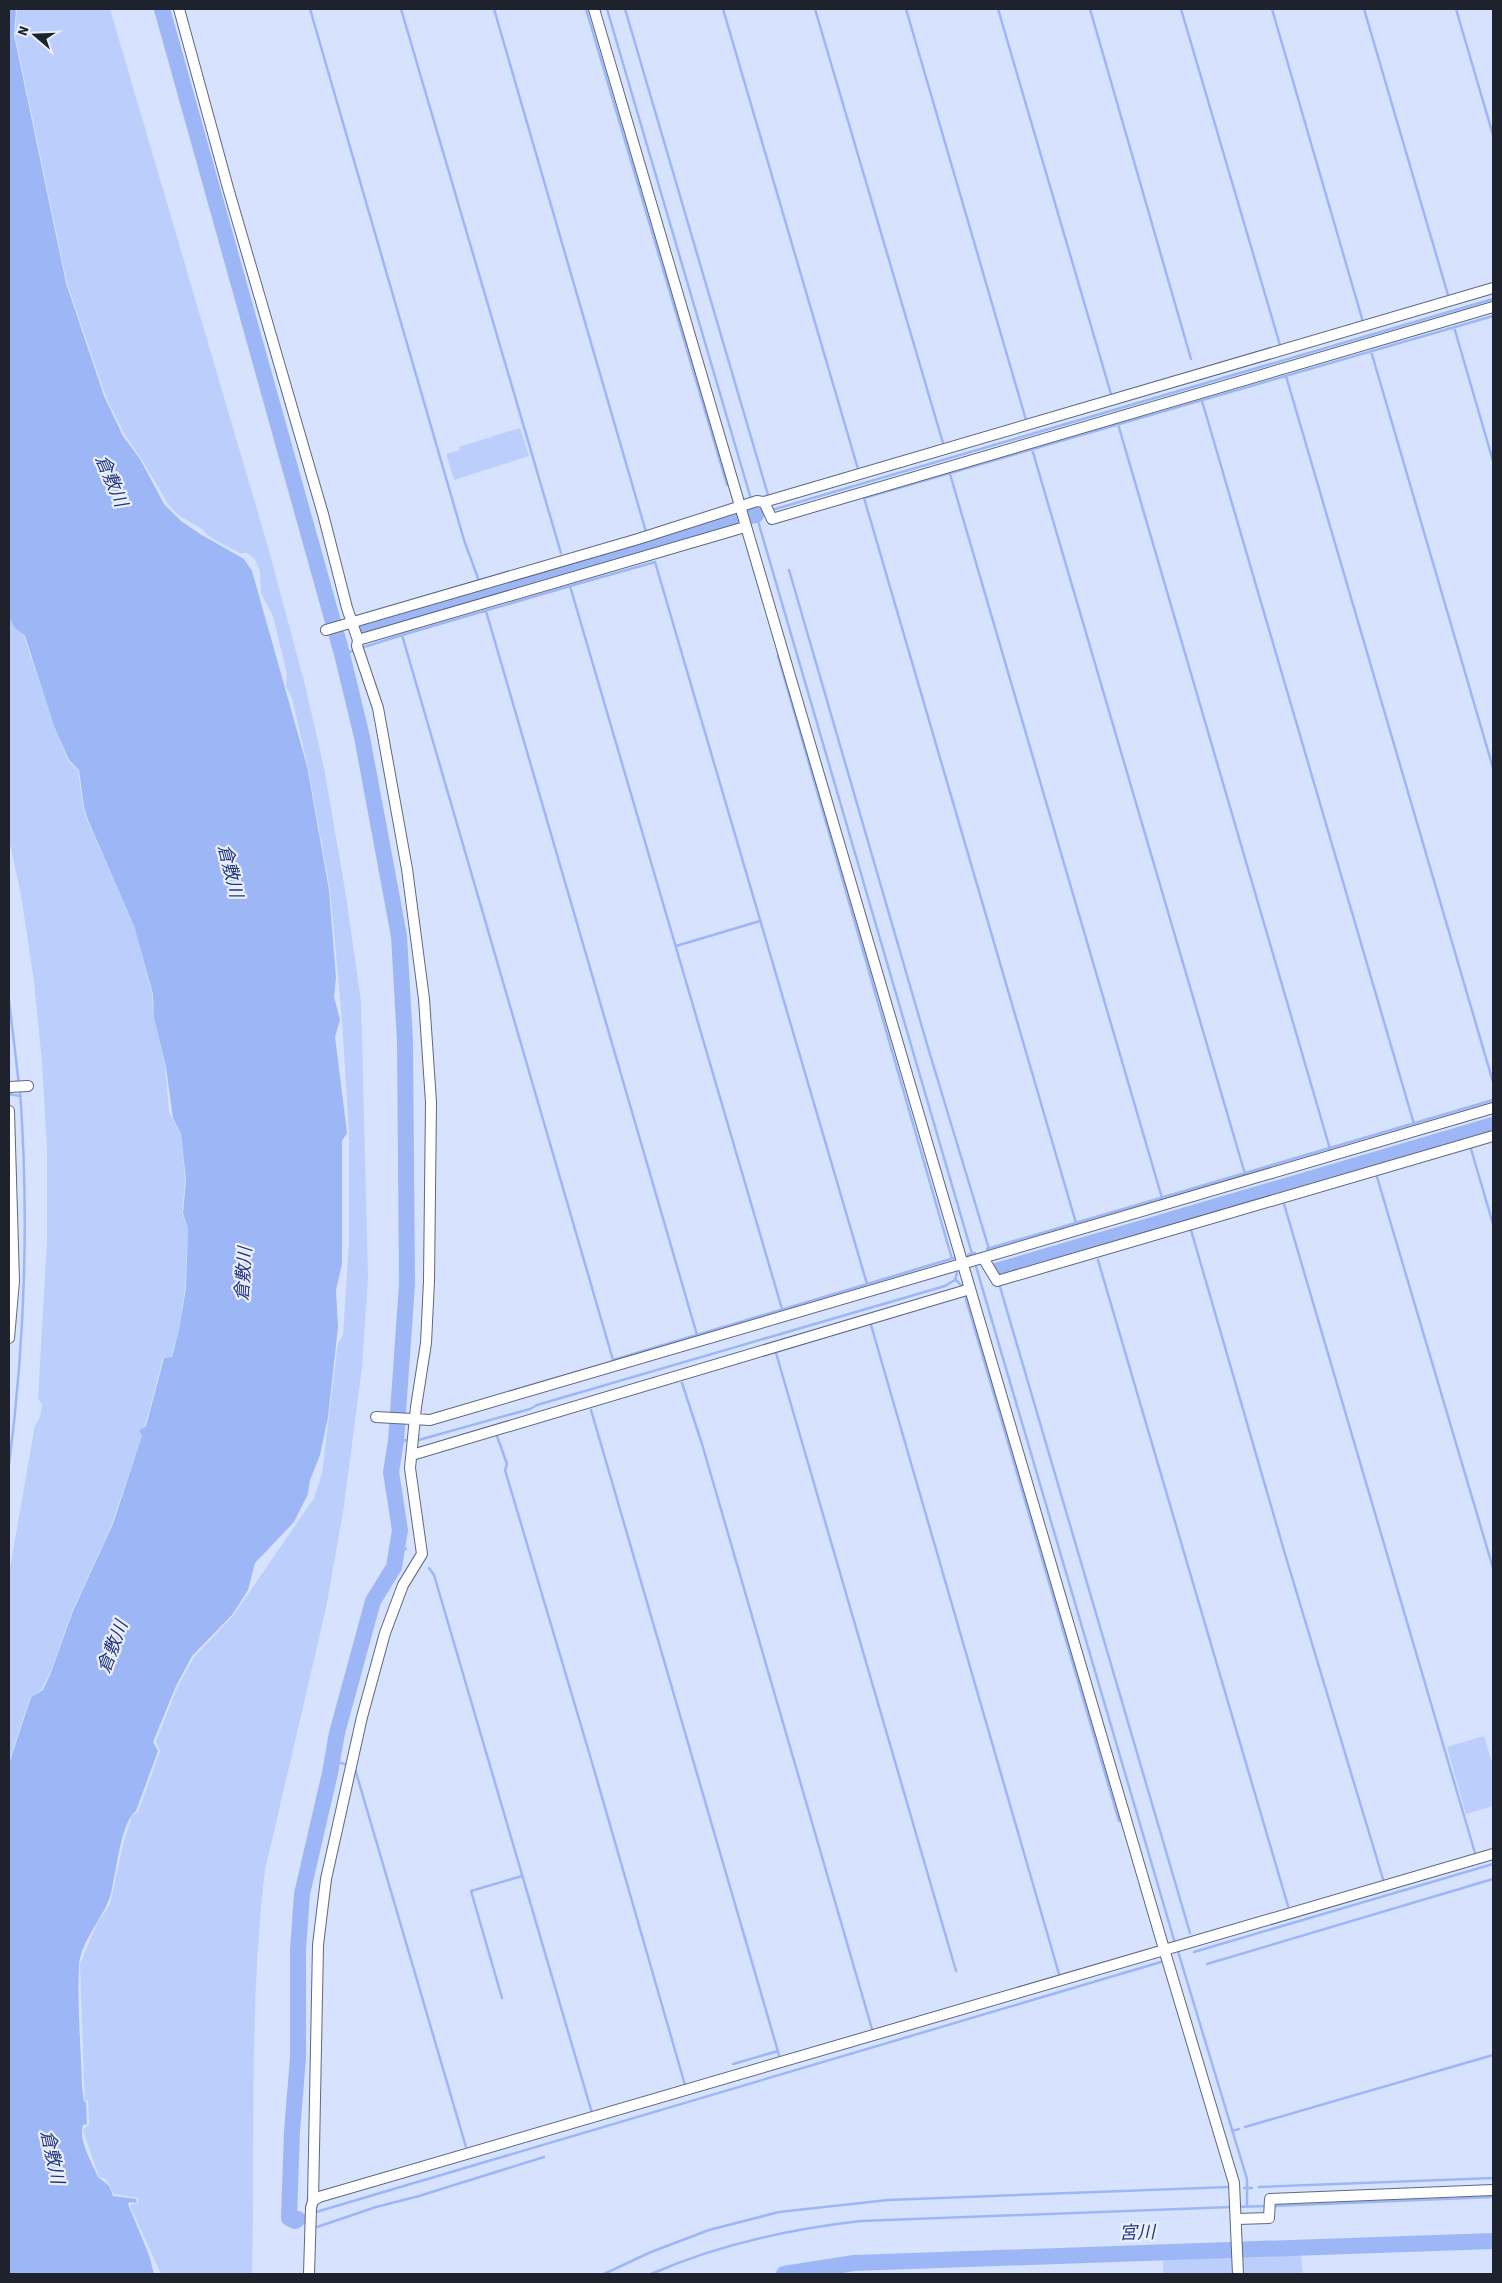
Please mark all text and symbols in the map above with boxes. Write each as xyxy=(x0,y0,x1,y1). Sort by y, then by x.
north arrow xyxy=(10,10,60,60)
text: N xyxy=(13,23,35,39)
water label: 倉敷川 xyxy=(89,451,134,513)
water label: 倉敷川 xyxy=(211,842,249,902)
water label: 倉敷川 xyxy=(230,1244,258,1302)
water label: 倉敷川 xyxy=(92,1615,135,1677)
water label: 倉敷川 xyxy=(34,2128,70,2188)
water label: 宮川 xyxy=(1119,2220,1157,2246)

